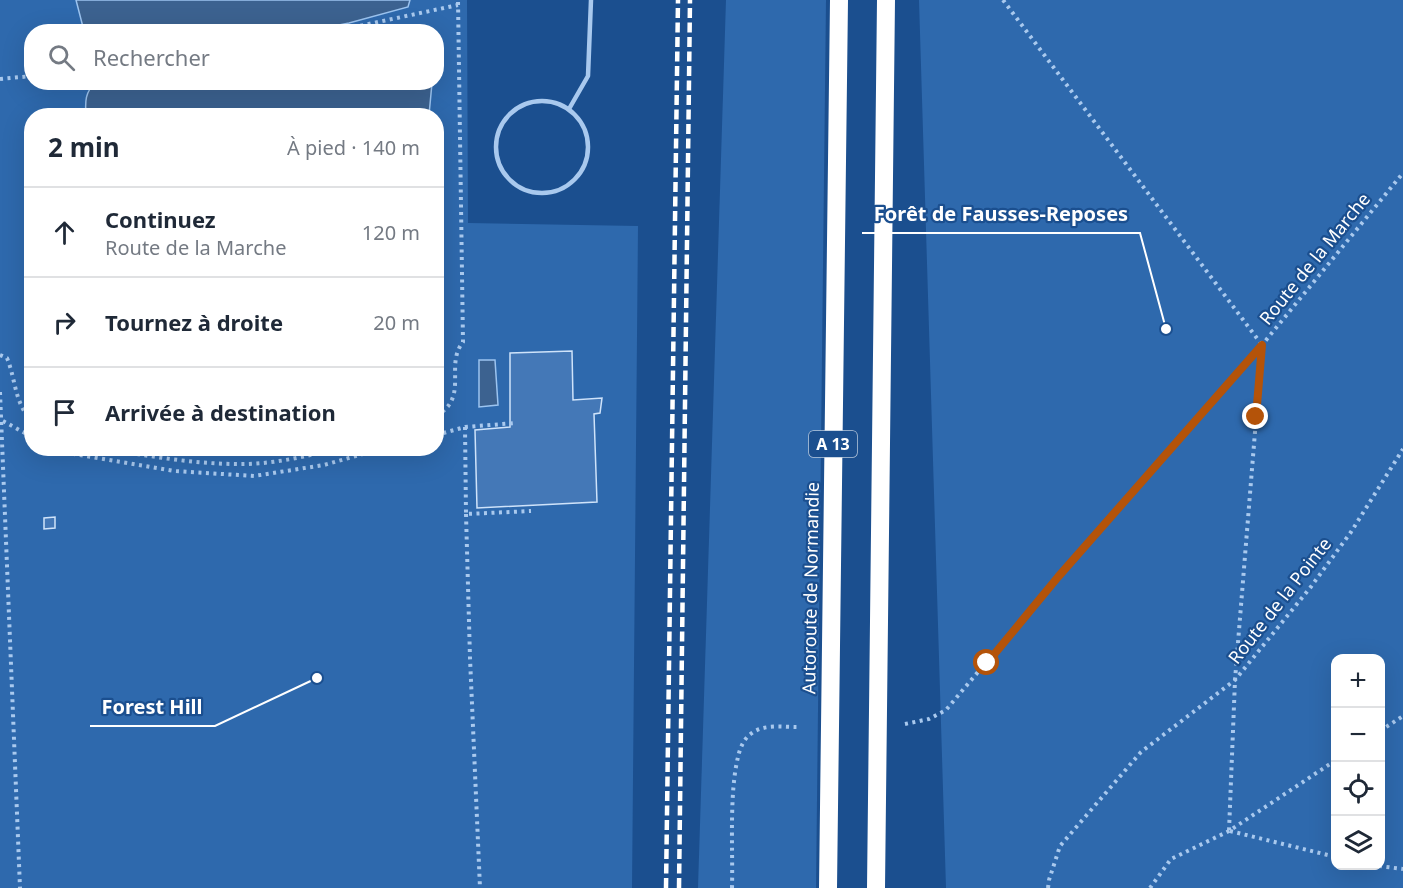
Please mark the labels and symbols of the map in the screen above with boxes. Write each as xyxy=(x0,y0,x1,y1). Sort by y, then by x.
street label: Route de la Marche xyxy=(1254,187,1375,329)
callout: Forêt de Fausses-Reposes xyxy=(862,195,1140,233)
text: Forêt de Fausses-Reposes xyxy=(874,200,1128,227)
route end xyxy=(1242,403,1268,429)
road number: A 13 xyxy=(809,431,857,457)
street label: Autoroute de Normandie xyxy=(796,482,824,694)
street label: Route de la Pointe xyxy=(1222,532,1336,668)
route start xyxy=(973,649,999,675)
callout: Forest Hill xyxy=(90,688,215,726)
text: Forest Hill xyxy=(101,693,203,720)

